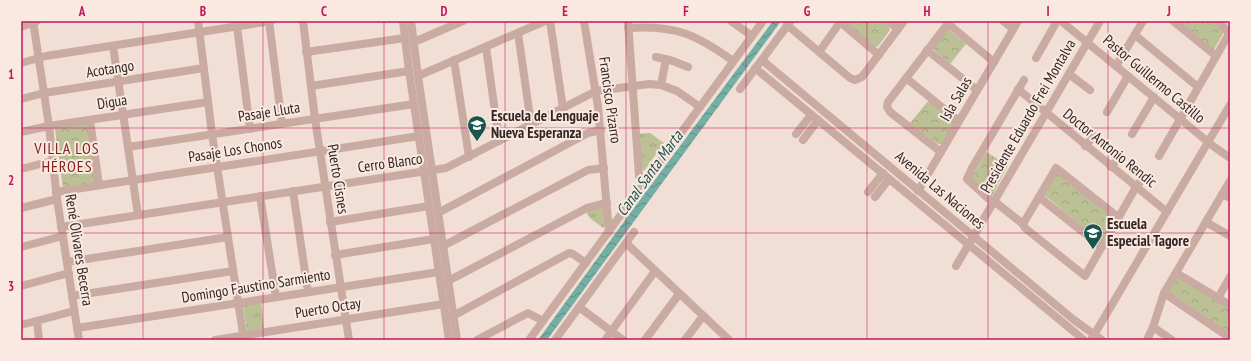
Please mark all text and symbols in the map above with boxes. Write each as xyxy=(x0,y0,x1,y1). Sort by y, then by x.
text: A xyxy=(78,3,86,20)
text: B xyxy=(200,3,206,20)
text: C xyxy=(321,3,327,20)
text: D xyxy=(441,3,448,20)
text: E xyxy=(562,3,568,20)
text: F xyxy=(683,3,689,20)
text: G xyxy=(804,3,811,20)
text: H xyxy=(924,3,931,20)
text: I xyxy=(1046,3,1050,20)
text: J xyxy=(1166,3,1171,20)
street label: Pastor Guillermo Castillo xyxy=(1099,30,1209,127)
street label: Presidente Eduardo Frei Montalva xyxy=(976,36,1079,196)
street label: Acotango xyxy=(85,55,135,82)
street label: Francisco Pizarro xyxy=(595,55,626,145)
text: 1 xyxy=(8,66,14,83)
street label: Isla Salas xyxy=(935,73,976,124)
street label: Digua xyxy=(96,90,128,113)
street label: Pasaje Lluta xyxy=(237,97,301,126)
street label: Doctor Antonio Rendic xyxy=(1060,104,1162,192)
place label: Escuela de Lenguaje Nueva Esperanza xyxy=(491,106,599,142)
school or university icon: Escuela de Lenguaje Nueva Esperanza xyxy=(466,114,488,142)
water label: Canal Santa Marta xyxy=(611,125,688,220)
street label: Pasaje Los Chonos xyxy=(187,133,283,166)
district label: VILLA LOS HÉROES xyxy=(33,138,100,176)
street label: Puerto Cisnes xyxy=(324,143,353,215)
street label: Avenida Las Naciones xyxy=(892,147,989,233)
street label: Cerro Blanco xyxy=(356,149,424,176)
text: 2 xyxy=(8,172,14,189)
street label: René Olivares Becerra xyxy=(61,193,98,307)
place label: Escuela Especial Tagore xyxy=(1107,214,1189,250)
school or university icon: Escuela Especial Tagore xyxy=(1082,222,1104,250)
street label: Domingo Faustino Sarmiento xyxy=(180,264,332,307)
text: 3 xyxy=(8,278,14,295)
street label: Puerto Octay xyxy=(294,293,363,322)

